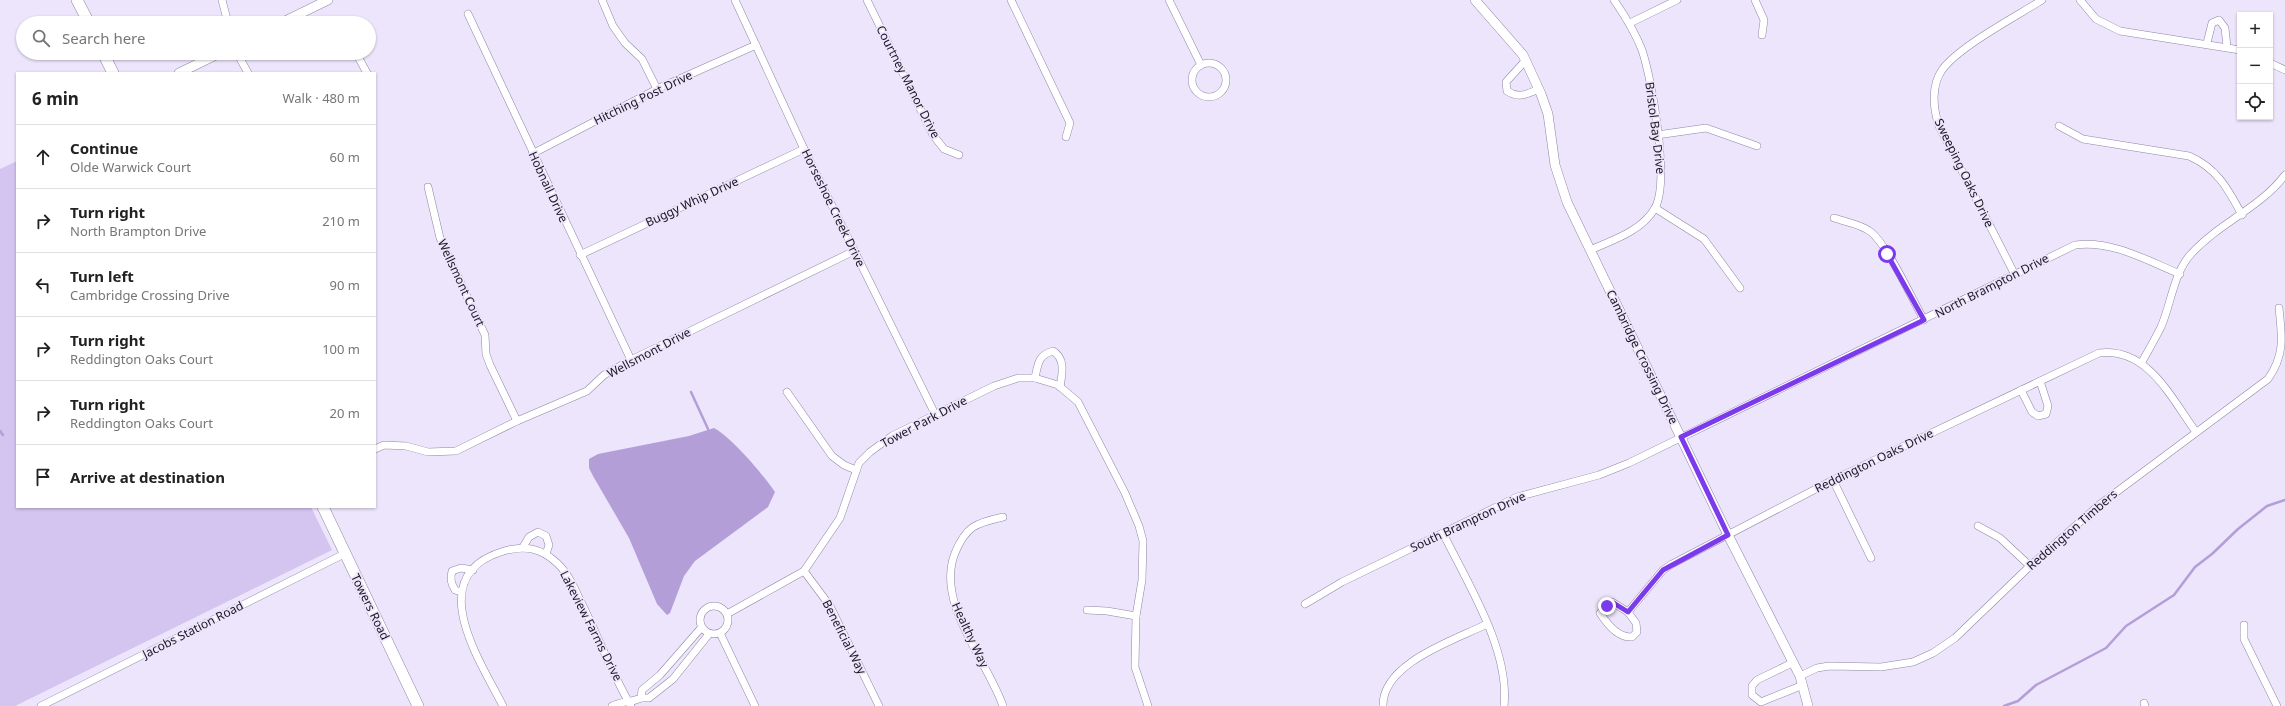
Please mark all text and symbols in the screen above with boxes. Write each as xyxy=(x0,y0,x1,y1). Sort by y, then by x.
map controls xyxy=(2237,12,2273,120)
button: + xyxy=(2237,12,2273,48)
search box xyxy=(16,16,376,60)
street label: Courtney Manor Drive xyxy=(873,22,944,141)
icon: search xyxy=(30,27,52,49)
text: Search here xyxy=(62,28,145,48)
button: − xyxy=(2237,48,2273,84)
street label: Hitching Post Drive xyxy=(591,66,695,129)
street label: Bristol Bay Drive xyxy=(1641,81,1670,175)
button: locate xyxy=(2237,84,2273,120)
text: 6 min xyxy=(32,87,79,110)
text: Walk · 480 m xyxy=(282,89,360,107)
street label: Sweeping Oaks Drive xyxy=(1931,116,1998,230)
text: Continue xyxy=(70,138,138,158)
icon: ahead xyxy=(32,146,54,168)
street label: Horseshoe Creek Drive xyxy=(798,146,869,270)
text: 60 m xyxy=(330,148,360,166)
street label: Hobnail Drive xyxy=(525,148,572,225)
text: Olde Warwick Court xyxy=(70,158,191,176)
street label: Buggy Whip Drive xyxy=(642,172,741,231)
text: Turn right xyxy=(70,202,145,222)
icon: right xyxy=(32,210,54,232)
text: 210 m xyxy=(322,212,360,230)
text: North Brampton Drive xyxy=(70,222,206,240)
street label: Wellsmont Court xyxy=(434,236,489,330)
route start xyxy=(1878,245,1896,263)
street label: North Brampton Drive xyxy=(1932,249,2052,322)
text: Turn left xyxy=(70,266,134,286)
icon: left xyxy=(32,274,54,296)
text: 90 m xyxy=(330,276,360,294)
text: Cambridge Crossing Drive xyxy=(70,286,230,304)
street label: Cambridge Crossing Drive xyxy=(1603,287,1682,427)
street label: Wellsmont Drive xyxy=(604,323,694,382)
text: Turn right xyxy=(70,330,145,350)
icon: right xyxy=(32,338,54,360)
text: 100 m xyxy=(322,340,360,358)
text: Reddington Oaks Court xyxy=(70,350,213,368)
street label: Tower Park Drive xyxy=(878,392,970,451)
text: Turn right xyxy=(70,394,145,414)
icon: right xyxy=(32,402,54,424)
text: 20 m xyxy=(330,404,360,422)
text: Reddington Oaks Court xyxy=(70,414,213,432)
street label: Reddington Oaks Drive xyxy=(1812,424,1936,497)
icon: arrive xyxy=(32,466,54,488)
text: Arrive at destination xyxy=(70,467,225,487)
street label: Reddington Timbers xyxy=(2023,485,2121,574)
street label: South Brampton Drive xyxy=(1407,487,1529,556)
street label: Lakeview Farms Drive xyxy=(556,568,627,684)
street label: Towers Road xyxy=(347,571,394,643)
street label: Jacobs Station Road xyxy=(139,597,246,663)
street label: Beneficial Way xyxy=(818,597,871,678)
route end xyxy=(1598,597,1616,615)
street label: Healthy Way xyxy=(948,599,993,671)

